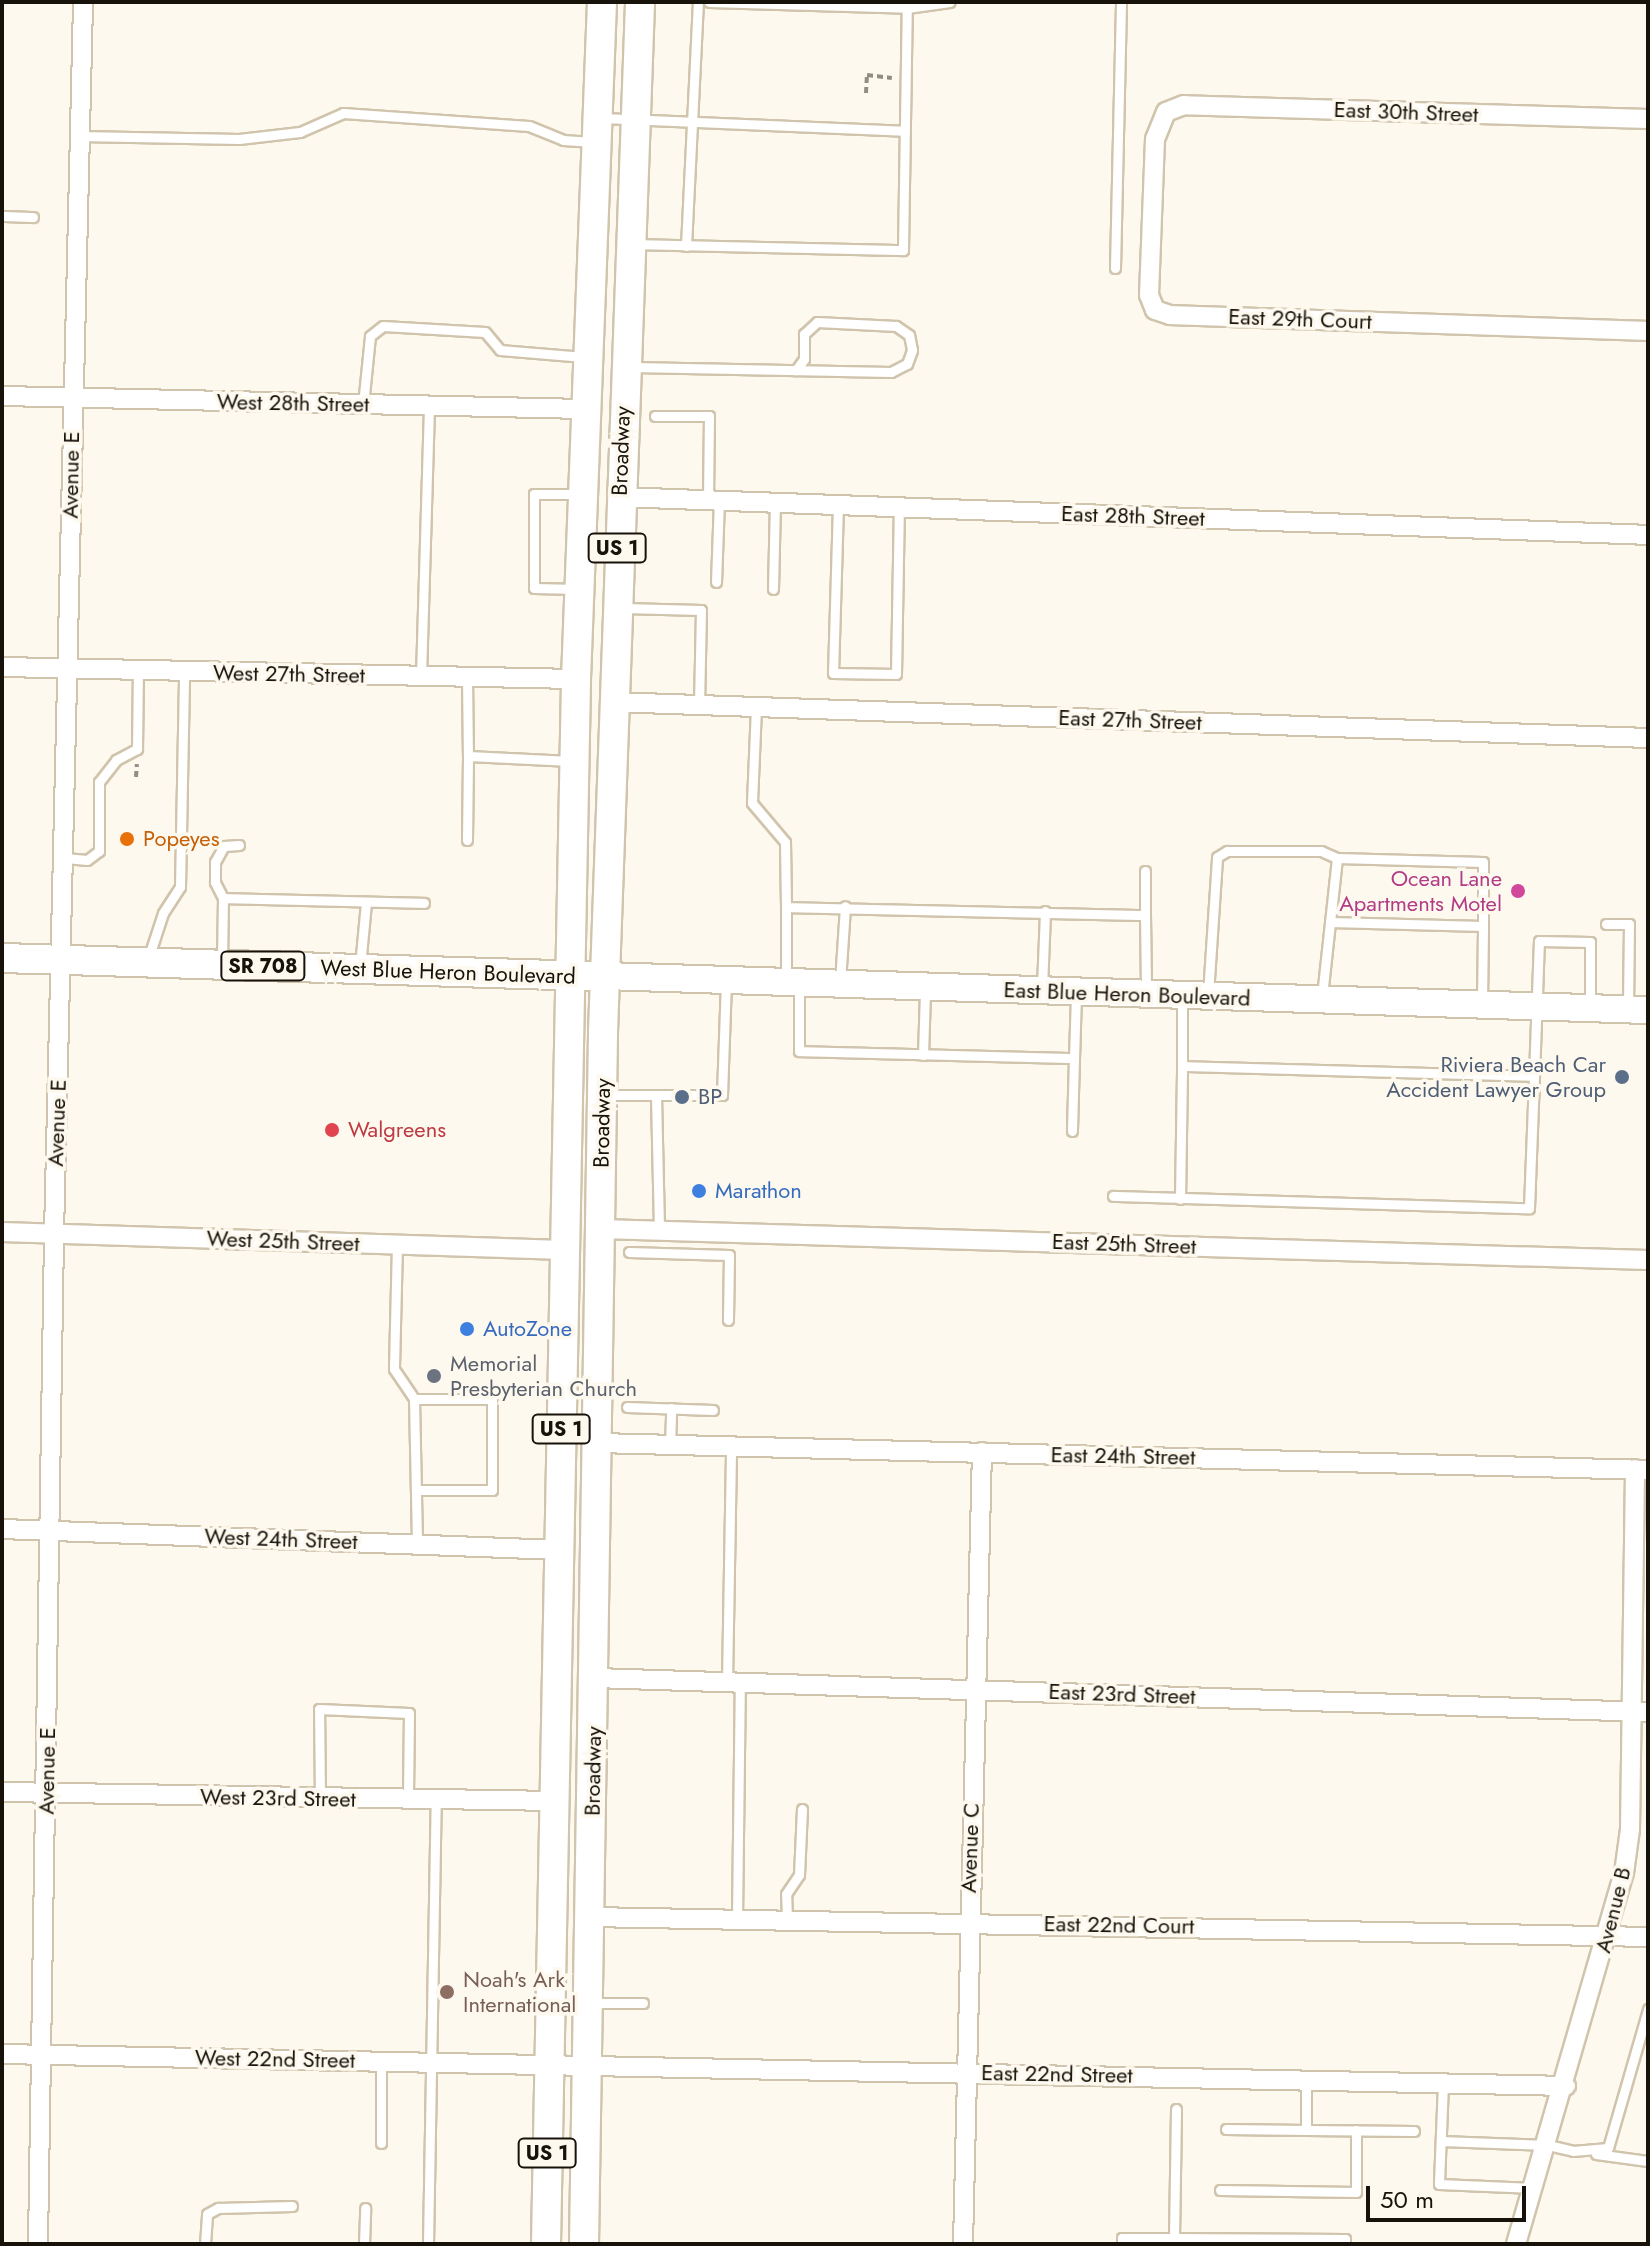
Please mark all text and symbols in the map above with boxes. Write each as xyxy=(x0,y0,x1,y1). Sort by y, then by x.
street label: East 30th Street xyxy=(1333,96,1479,128)
street label: East 29th Court xyxy=(1228,303,1372,335)
street label: West 28th Street xyxy=(217,388,369,418)
street label: Broadway xyxy=(606,406,636,496)
street label: Avenue E xyxy=(57,431,85,519)
street label: East 28th Street xyxy=(1061,500,1205,532)
road number: US 1 xyxy=(587,532,647,564)
street label: West 27th Street xyxy=(213,659,365,689)
street label: East 27th Street xyxy=(1058,704,1202,736)
place label: Popeyes xyxy=(143,826,219,852)
marker: Popeyes xyxy=(118,830,136,848)
place label: Ocean Lane Apartments Motel xyxy=(1339,865,1502,916)
marker: Ocean Lane Apartments Motel xyxy=(1509,882,1527,900)
road number: SR 708 xyxy=(219,950,307,982)
street label: West Blue Heron Boulevard xyxy=(320,954,576,990)
street label: East Blue Heron Boulevard xyxy=(1003,976,1251,1012)
place label: Riviera Beach Car Accident Lawyer Group xyxy=(1386,1051,1606,1102)
marker: Riviera Beach Car Accident Lawyer Group xyxy=(1613,1068,1631,1086)
street label: Broadway xyxy=(588,1078,616,1168)
street label: Avenue E xyxy=(42,1079,72,1167)
place label: BP xyxy=(698,1084,722,1110)
marker: BP xyxy=(673,1088,691,1106)
place label: Walgreens xyxy=(348,1117,446,1143)
marker: Walgreens xyxy=(323,1121,341,1139)
place label: Marathon xyxy=(715,1178,802,1204)
marker: Marathon xyxy=(690,1182,708,1200)
street label: West 25th Street xyxy=(206,1225,360,1257)
street label: East 25th Street xyxy=(1051,1228,1197,1260)
place label: AutoZone xyxy=(483,1316,572,1342)
marker: AutoZone xyxy=(458,1320,476,1338)
place label: Memorial Presbyterian Church xyxy=(450,1350,637,1402)
marker: Memorial Presbyterian Church xyxy=(425,1367,443,1385)
road number: US 1 xyxy=(531,1413,591,1445)
street label: East 24th Street xyxy=(1050,1442,1196,1470)
street label: West 24th Street xyxy=(204,1523,358,1555)
street label: East 23rd Street xyxy=(1048,1678,1196,1710)
street label: Broadway xyxy=(579,1726,607,1816)
street label: Avenue E xyxy=(33,1727,61,1815)
street label: West 23rd Street xyxy=(200,1783,356,1813)
street label: Avenue C xyxy=(955,1802,985,1894)
street label: Avenue B xyxy=(1590,1864,1636,1956)
street label: East 22nd Court xyxy=(1043,1910,1195,1940)
place label: Noah's Ark International xyxy=(463,1966,576,2018)
marker: Noah's Ark International xyxy=(438,1983,456,2001)
street label: West 22nd Street xyxy=(195,2044,355,2074)
street label: East 22nd Street xyxy=(981,2059,1133,2089)
road number: US 1 xyxy=(517,2137,577,2169)
scale bar xyxy=(1370,2170,1530,2220)
text: 50 m xyxy=(1380,2182,1434,2217)

